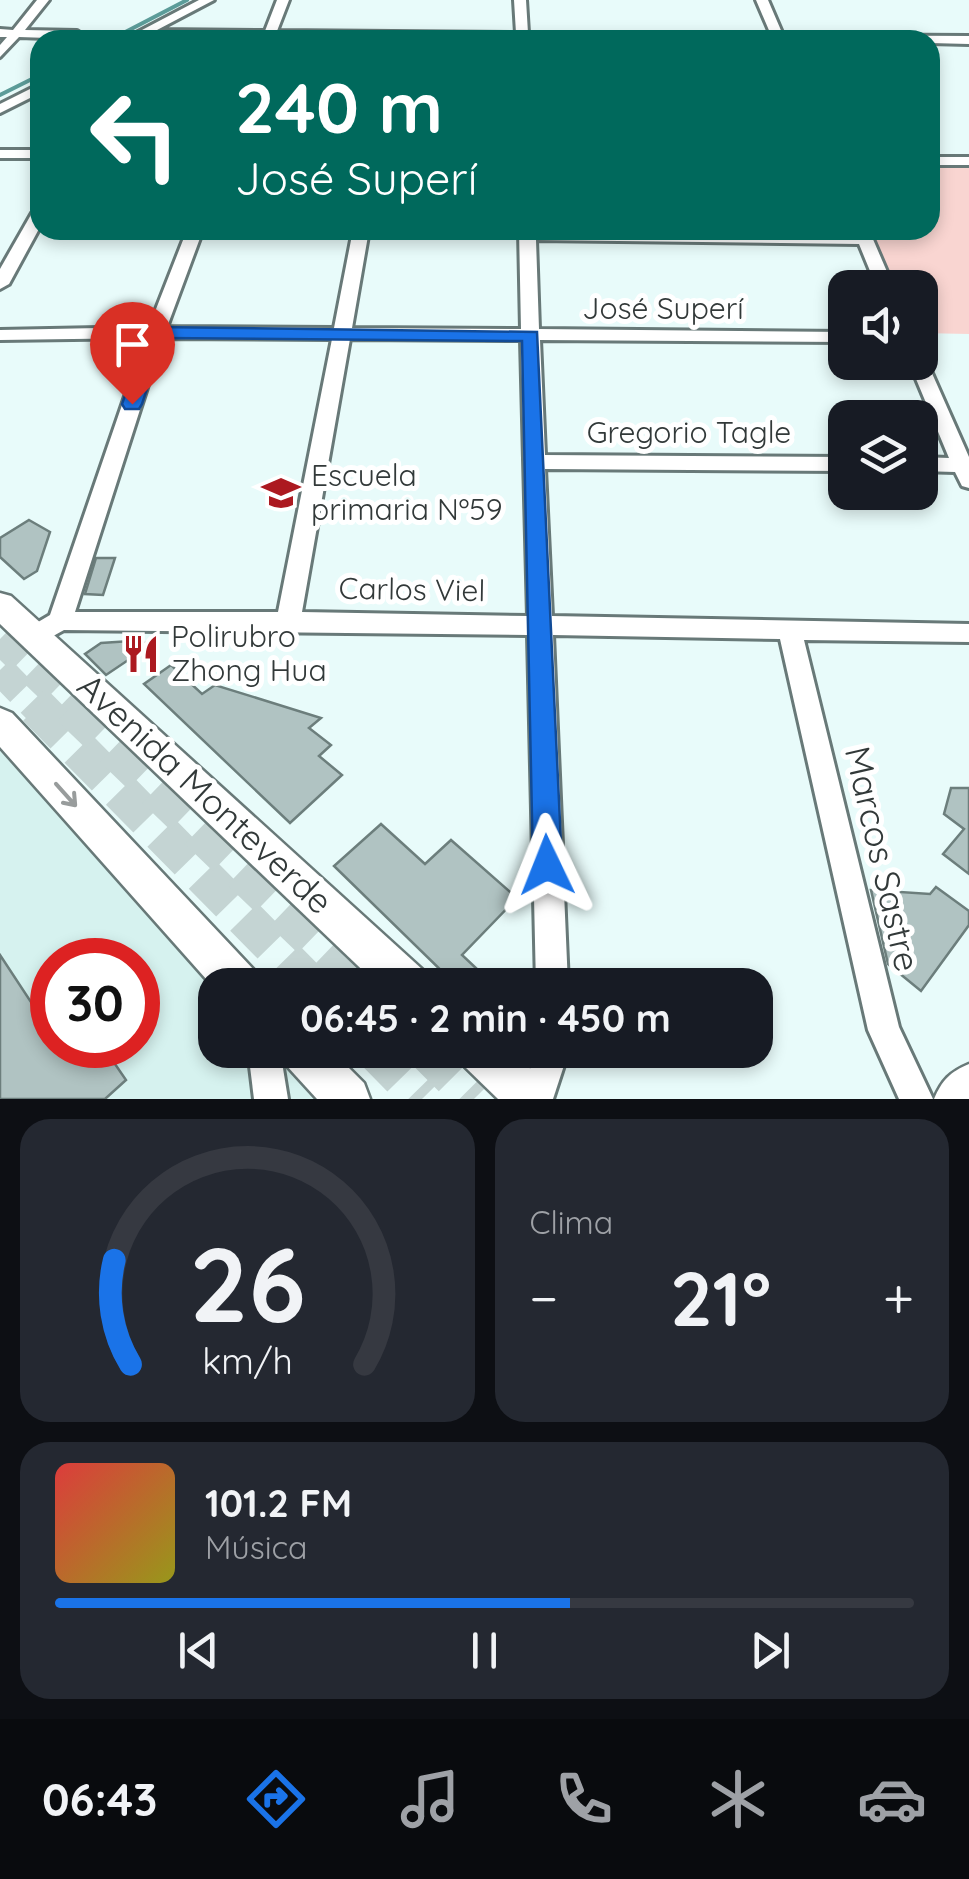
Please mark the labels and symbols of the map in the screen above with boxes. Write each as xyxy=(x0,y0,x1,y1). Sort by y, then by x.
street label: José Superí xyxy=(582,289,744,327)
pin xyxy=(90,302,175,405)
street label: Gregorio Tagle xyxy=(587,413,791,451)
place label: Escuela primaria Nº59 xyxy=(311,456,502,528)
school or university icon: Escuela primaria Nº59 xyxy=(260,472,302,514)
street label: Carlos Viel xyxy=(338,569,486,609)
place label: Polirubro Zhong Hua xyxy=(171,617,327,689)
restaurant icon: Polirubro Zhong Hua xyxy=(120,633,162,675)
street label: Avenida Monteverde xyxy=(69,664,342,923)
street label: Marcos Sastre xyxy=(836,742,930,976)
one-way arrow xyxy=(54,782,77,807)
position arrow xyxy=(495,813,599,917)
speed limit sign: 30 xyxy=(30,938,160,1068)

